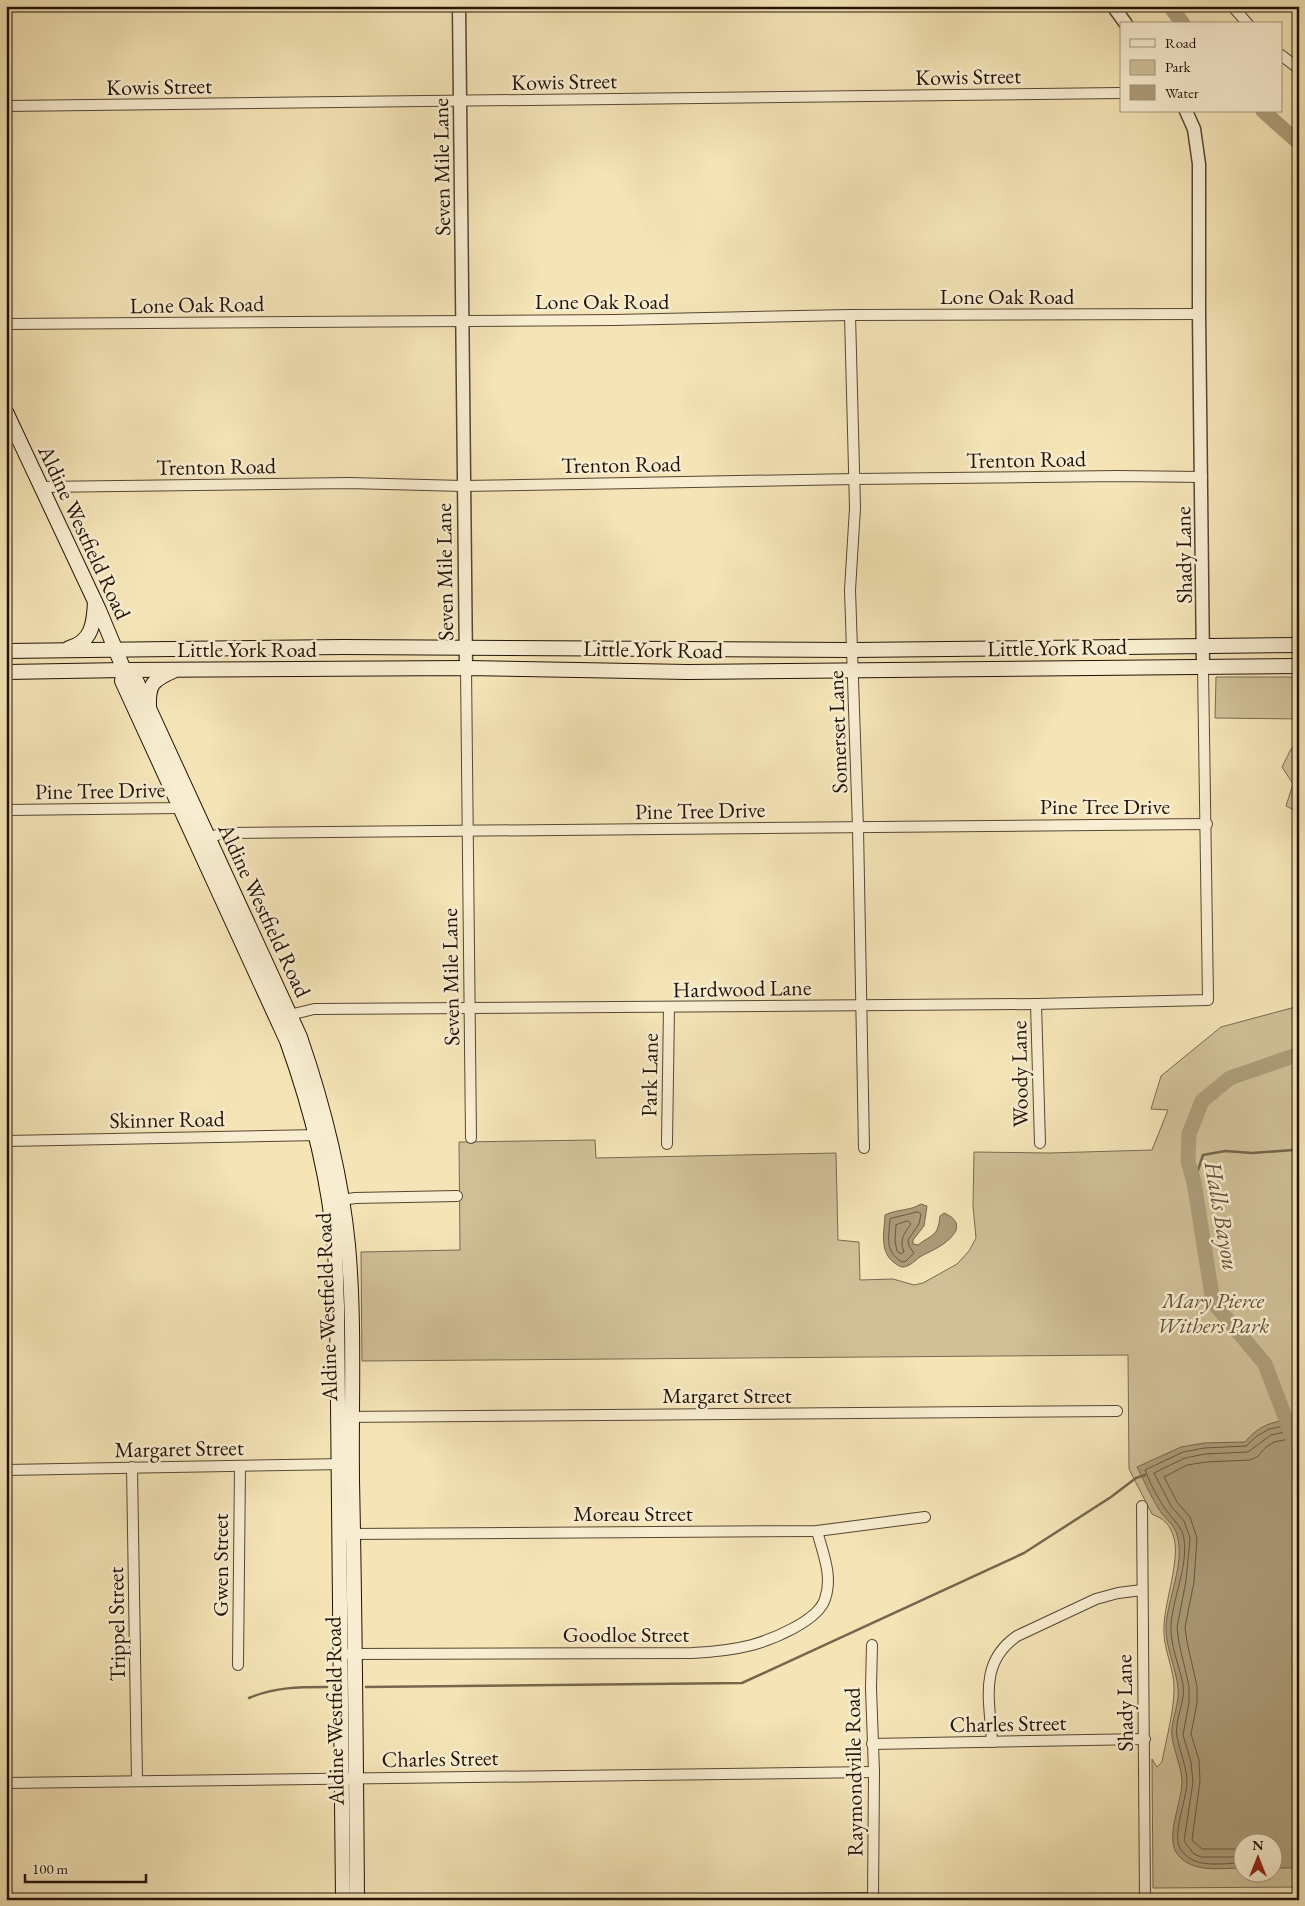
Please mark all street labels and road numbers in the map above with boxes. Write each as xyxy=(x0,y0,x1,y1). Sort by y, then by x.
street label: Kowis Street xyxy=(915,61,1021,92)
street label: Kowis Street xyxy=(511,66,617,97)
street label: Kowis Street xyxy=(106,71,212,102)
street label: Seven Mile Lane xyxy=(426,97,457,236)
street label: Lone Oak Road xyxy=(940,282,1075,311)
street label: Lone Oak Road xyxy=(535,287,670,316)
street label: Lone Oak Road xyxy=(129,289,265,320)
street label: Aldine Westfield Road xyxy=(31,440,138,625)
street label: Trenton Road xyxy=(966,444,1087,475)
street label: Trenton Road xyxy=(561,449,682,480)
street label: Trenton Road xyxy=(156,451,277,482)
street label: Seven Mile Lane xyxy=(429,502,460,641)
street label: Shady Lane xyxy=(1168,506,1199,604)
street label: Little York Road xyxy=(987,632,1128,663)
street label: Little York Road xyxy=(583,634,724,665)
street label: Little York Road xyxy=(177,635,318,664)
street label: Somerset Lane xyxy=(821,670,854,794)
street label: Pine Tree Drive xyxy=(35,775,166,806)
street label: Pine Tree Drive xyxy=(1040,792,1171,821)
street label: Pine Tree Drive xyxy=(635,795,766,826)
street label: Aldine Westfield Road xyxy=(211,818,318,1003)
street label: Seven Mile Lane xyxy=(435,907,466,1046)
street label: Hardwood Lane xyxy=(672,973,812,1004)
street label: Woody Lane xyxy=(1004,1020,1035,1128)
street label: Park Lane xyxy=(634,1032,665,1117)
street label: Skinner Road xyxy=(109,1104,226,1135)
street label: Aldine Westfield Road xyxy=(309,1211,344,1403)
street label: Margaret Street xyxy=(662,1381,792,1410)
street label: Margaret Street xyxy=(114,1433,244,1464)
street label: Moreau Street xyxy=(573,1499,693,1528)
street label: Gwen Street xyxy=(206,1513,235,1617)
street label: Trippel Street xyxy=(101,1566,132,1682)
street label: Aldine Westfield Road xyxy=(318,1615,351,1807)
street label: Goodloe Street xyxy=(563,1620,689,1649)
street label: Shady Lane xyxy=(1109,1654,1140,1752)
street label: Raymondville Road xyxy=(838,1686,869,1857)
street label: Charles Street xyxy=(949,1708,1067,1739)
street label: Charles Street xyxy=(381,1743,499,1774)

